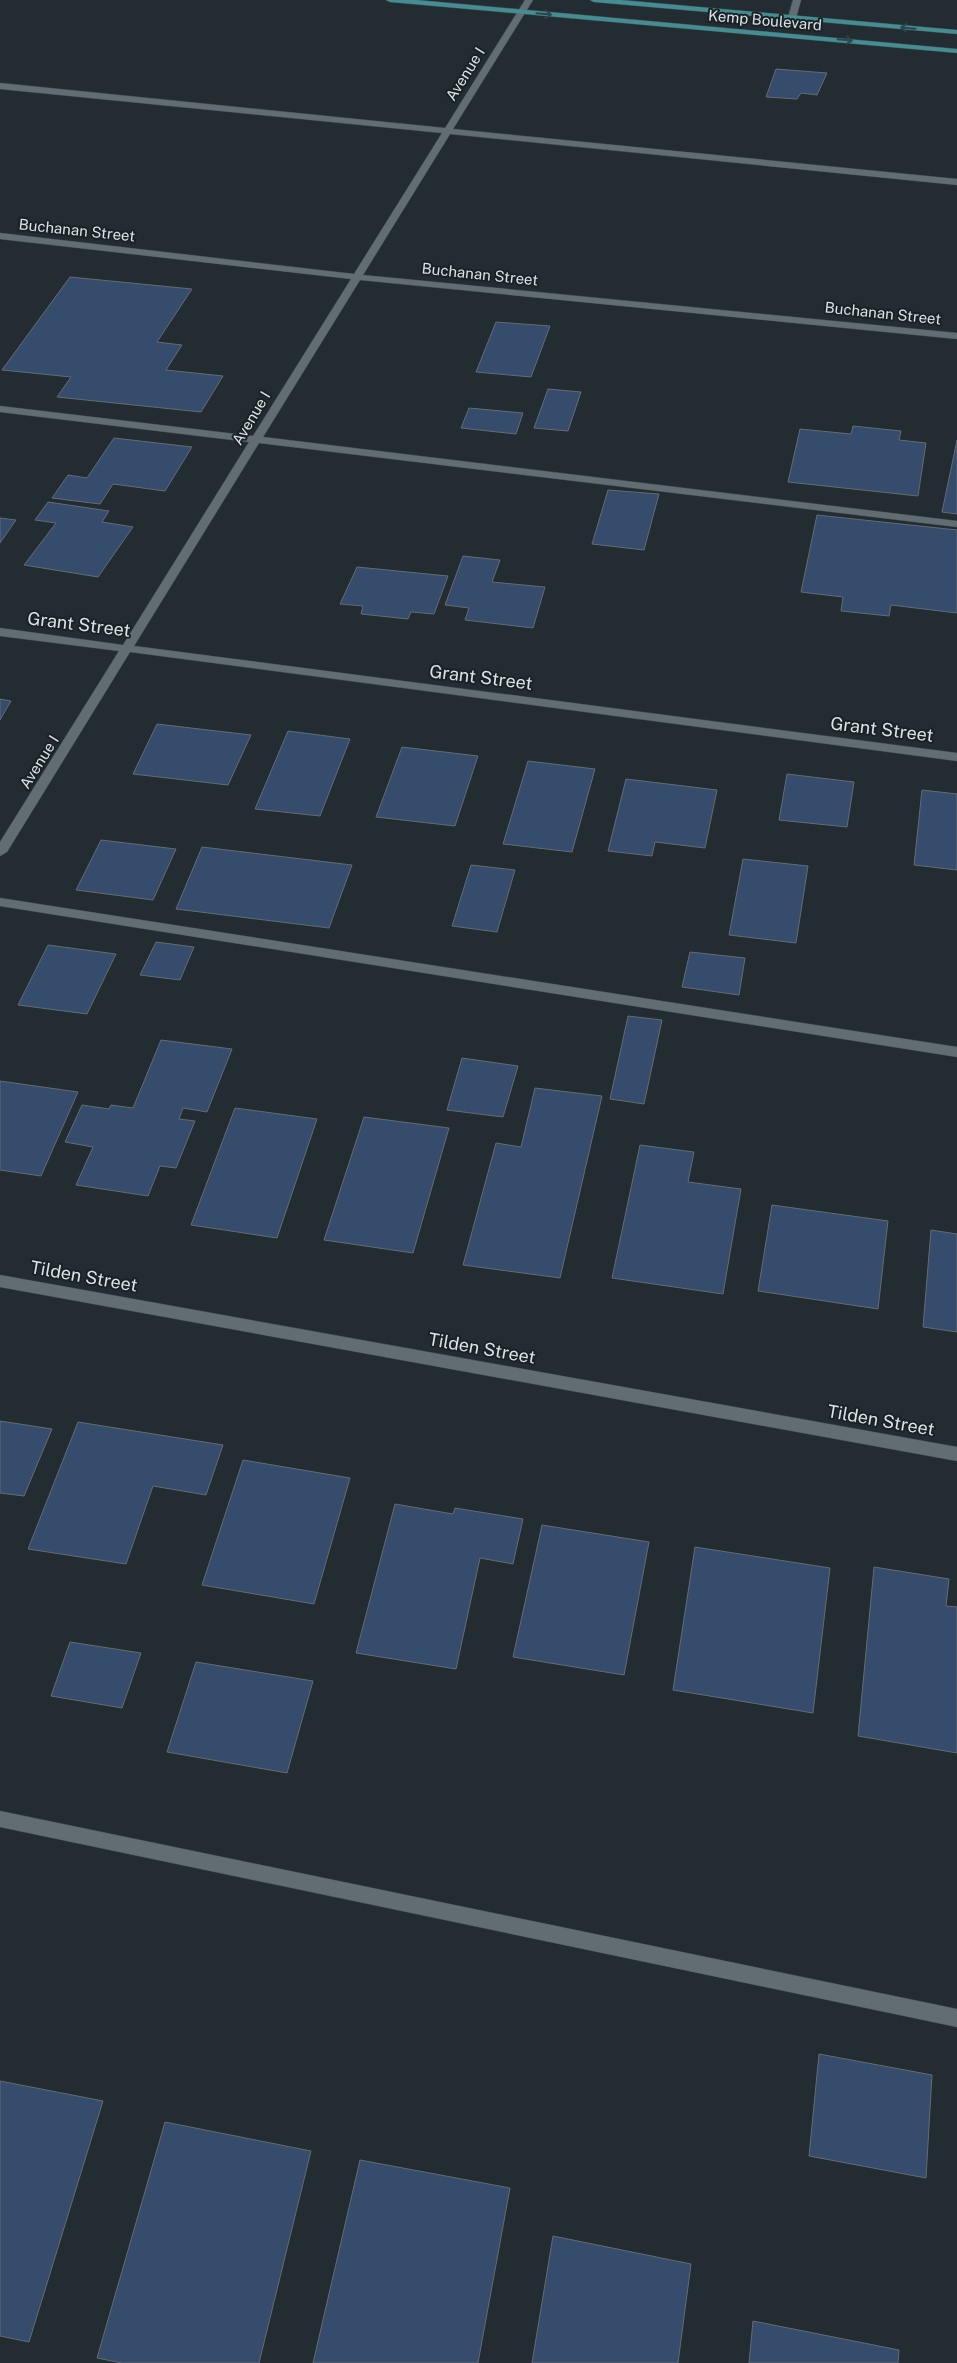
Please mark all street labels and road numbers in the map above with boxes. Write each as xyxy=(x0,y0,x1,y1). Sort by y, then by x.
street label: Kemp Boulevard xyxy=(707,7,823,33)
street label: Avenue I xyxy=(442,44,488,104)
street label: Buchanan Street xyxy=(18,215,136,245)
street label: Buchanan Street xyxy=(421,259,539,289)
street label: Buchanan Street xyxy=(824,298,942,328)
street label: Avenue I xyxy=(228,388,274,448)
street label: Grant Street xyxy=(26,607,132,641)
street label: Grant Street xyxy=(428,660,534,694)
street label: Grant Street xyxy=(829,712,935,746)
street label: Avenue I xyxy=(16,732,62,792)
street label: Tilden Street xyxy=(29,1256,139,1296)
street label: Tilden Street xyxy=(427,1328,537,1368)
street label: Tilden Street xyxy=(826,1400,936,1440)

